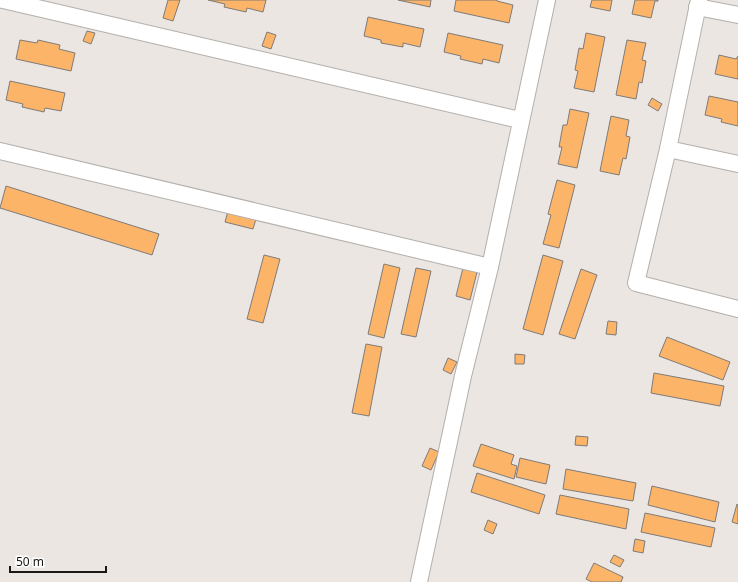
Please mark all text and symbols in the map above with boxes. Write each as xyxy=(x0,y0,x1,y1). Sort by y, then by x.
scale bar xyxy=(10,548,106,574)
text: 50 m xyxy=(16,553,44,570)

